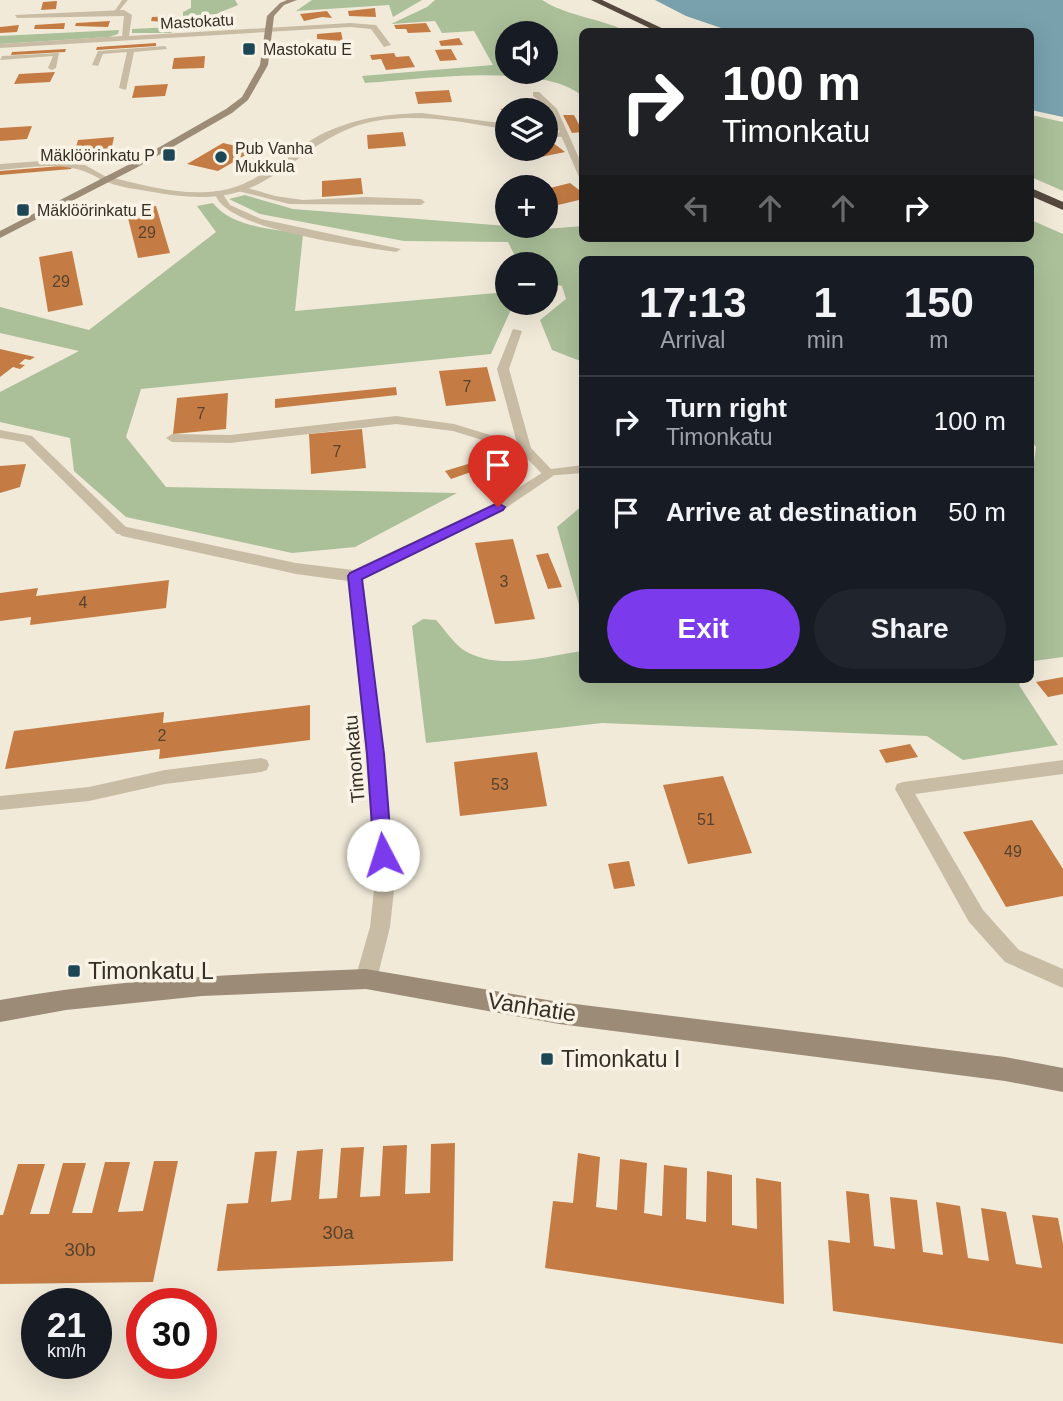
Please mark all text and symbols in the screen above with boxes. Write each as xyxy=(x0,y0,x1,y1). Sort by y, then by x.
street label: Mastokatu xyxy=(160,11,234,32)
map controls xyxy=(495,21,558,315)
button: sound xyxy=(495,21,558,84)
marker: Mastokatu E xyxy=(241,41,257,57)
place label: Mastokatu E xyxy=(263,41,352,58)
icon: right xyxy=(607,56,698,147)
text: 100 m xyxy=(722,56,861,110)
button: layers xyxy=(495,98,558,161)
text: Timonkatu xyxy=(722,113,870,149)
place label: Pub Vanha Mukkula xyxy=(235,140,313,175)
place label: Mäklöörinkatu P xyxy=(40,147,155,164)
marker: Mäklöörinkatu P xyxy=(161,147,177,163)
marker: Pub Vanha Mukkula xyxy=(213,149,229,165)
button: + xyxy=(495,175,558,238)
icon: left xyxy=(678,189,716,227)
icon: ahead xyxy=(751,189,789,227)
icon: ahead xyxy=(824,189,862,227)
icon: right xyxy=(897,189,935,227)
marker: Mäklöörinkatu E xyxy=(15,202,31,218)
place label: Mäklöörinkatu E xyxy=(37,202,152,219)
house number: 29 xyxy=(138,224,156,241)
button: − xyxy=(495,252,558,315)
house number: 29 xyxy=(52,273,70,290)
text: 17:13 xyxy=(639,279,747,326)
text: 1 xyxy=(813,279,837,326)
text: 150 xyxy=(904,279,974,326)
text: Arrival xyxy=(660,327,725,353)
text: min xyxy=(807,327,844,353)
text: m xyxy=(929,327,948,353)
house number: 7 xyxy=(463,378,472,395)
text: Turn right xyxy=(666,393,787,423)
icon: right xyxy=(607,403,645,441)
house number: 7 xyxy=(197,405,206,422)
text: 100 m xyxy=(934,406,1006,436)
text: Timonkatu xyxy=(666,424,773,450)
pin xyxy=(468,435,528,507)
house number: 7 xyxy=(333,443,342,460)
icon: arrive xyxy=(479,446,517,484)
icon: arrive xyxy=(607,494,645,532)
text: Arrive at destination xyxy=(666,497,917,527)
text: 50 m xyxy=(948,497,1006,527)
house number: 3 xyxy=(500,573,509,590)
button: Exit xyxy=(607,589,800,669)
button: Share xyxy=(814,589,1006,669)
house number: 4 xyxy=(79,594,88,611)
street label: Timonkatu xyxy=(340,714,369,804)
house number: 2 xyxy=(158,727,167,744)
house number: 53 xyxy=(491,776,509,793)
house number: 51 xyxy=(697,811,715,828)
position arrow xyxy=(346,818,420,892)
house number: 49 xyxy=(1004,843,1022,860)
place label: Timonkatu L xyxy=(88,958,214,984)
marker: Timonkatu L xyxy=(66,963,82,979)
street label: Vanhatie xyxy=(486,987,578,1027)
place label: Timonkatu I xyxy=(561,1046,680,1072)
marker: Timonkatu I xyxy=(539,1051,555,1067)
house number: 30a xyxy=(322,1222,354,1243)
house number: 30b xyxy=(64,1239,96,1260)
speed limit sign: 30 xyxy=(126,1288,217,1379)
text: 21 xyxy=(47,1305,86,1344)
text: km/h xyxy=(47,1341,86,1361)

